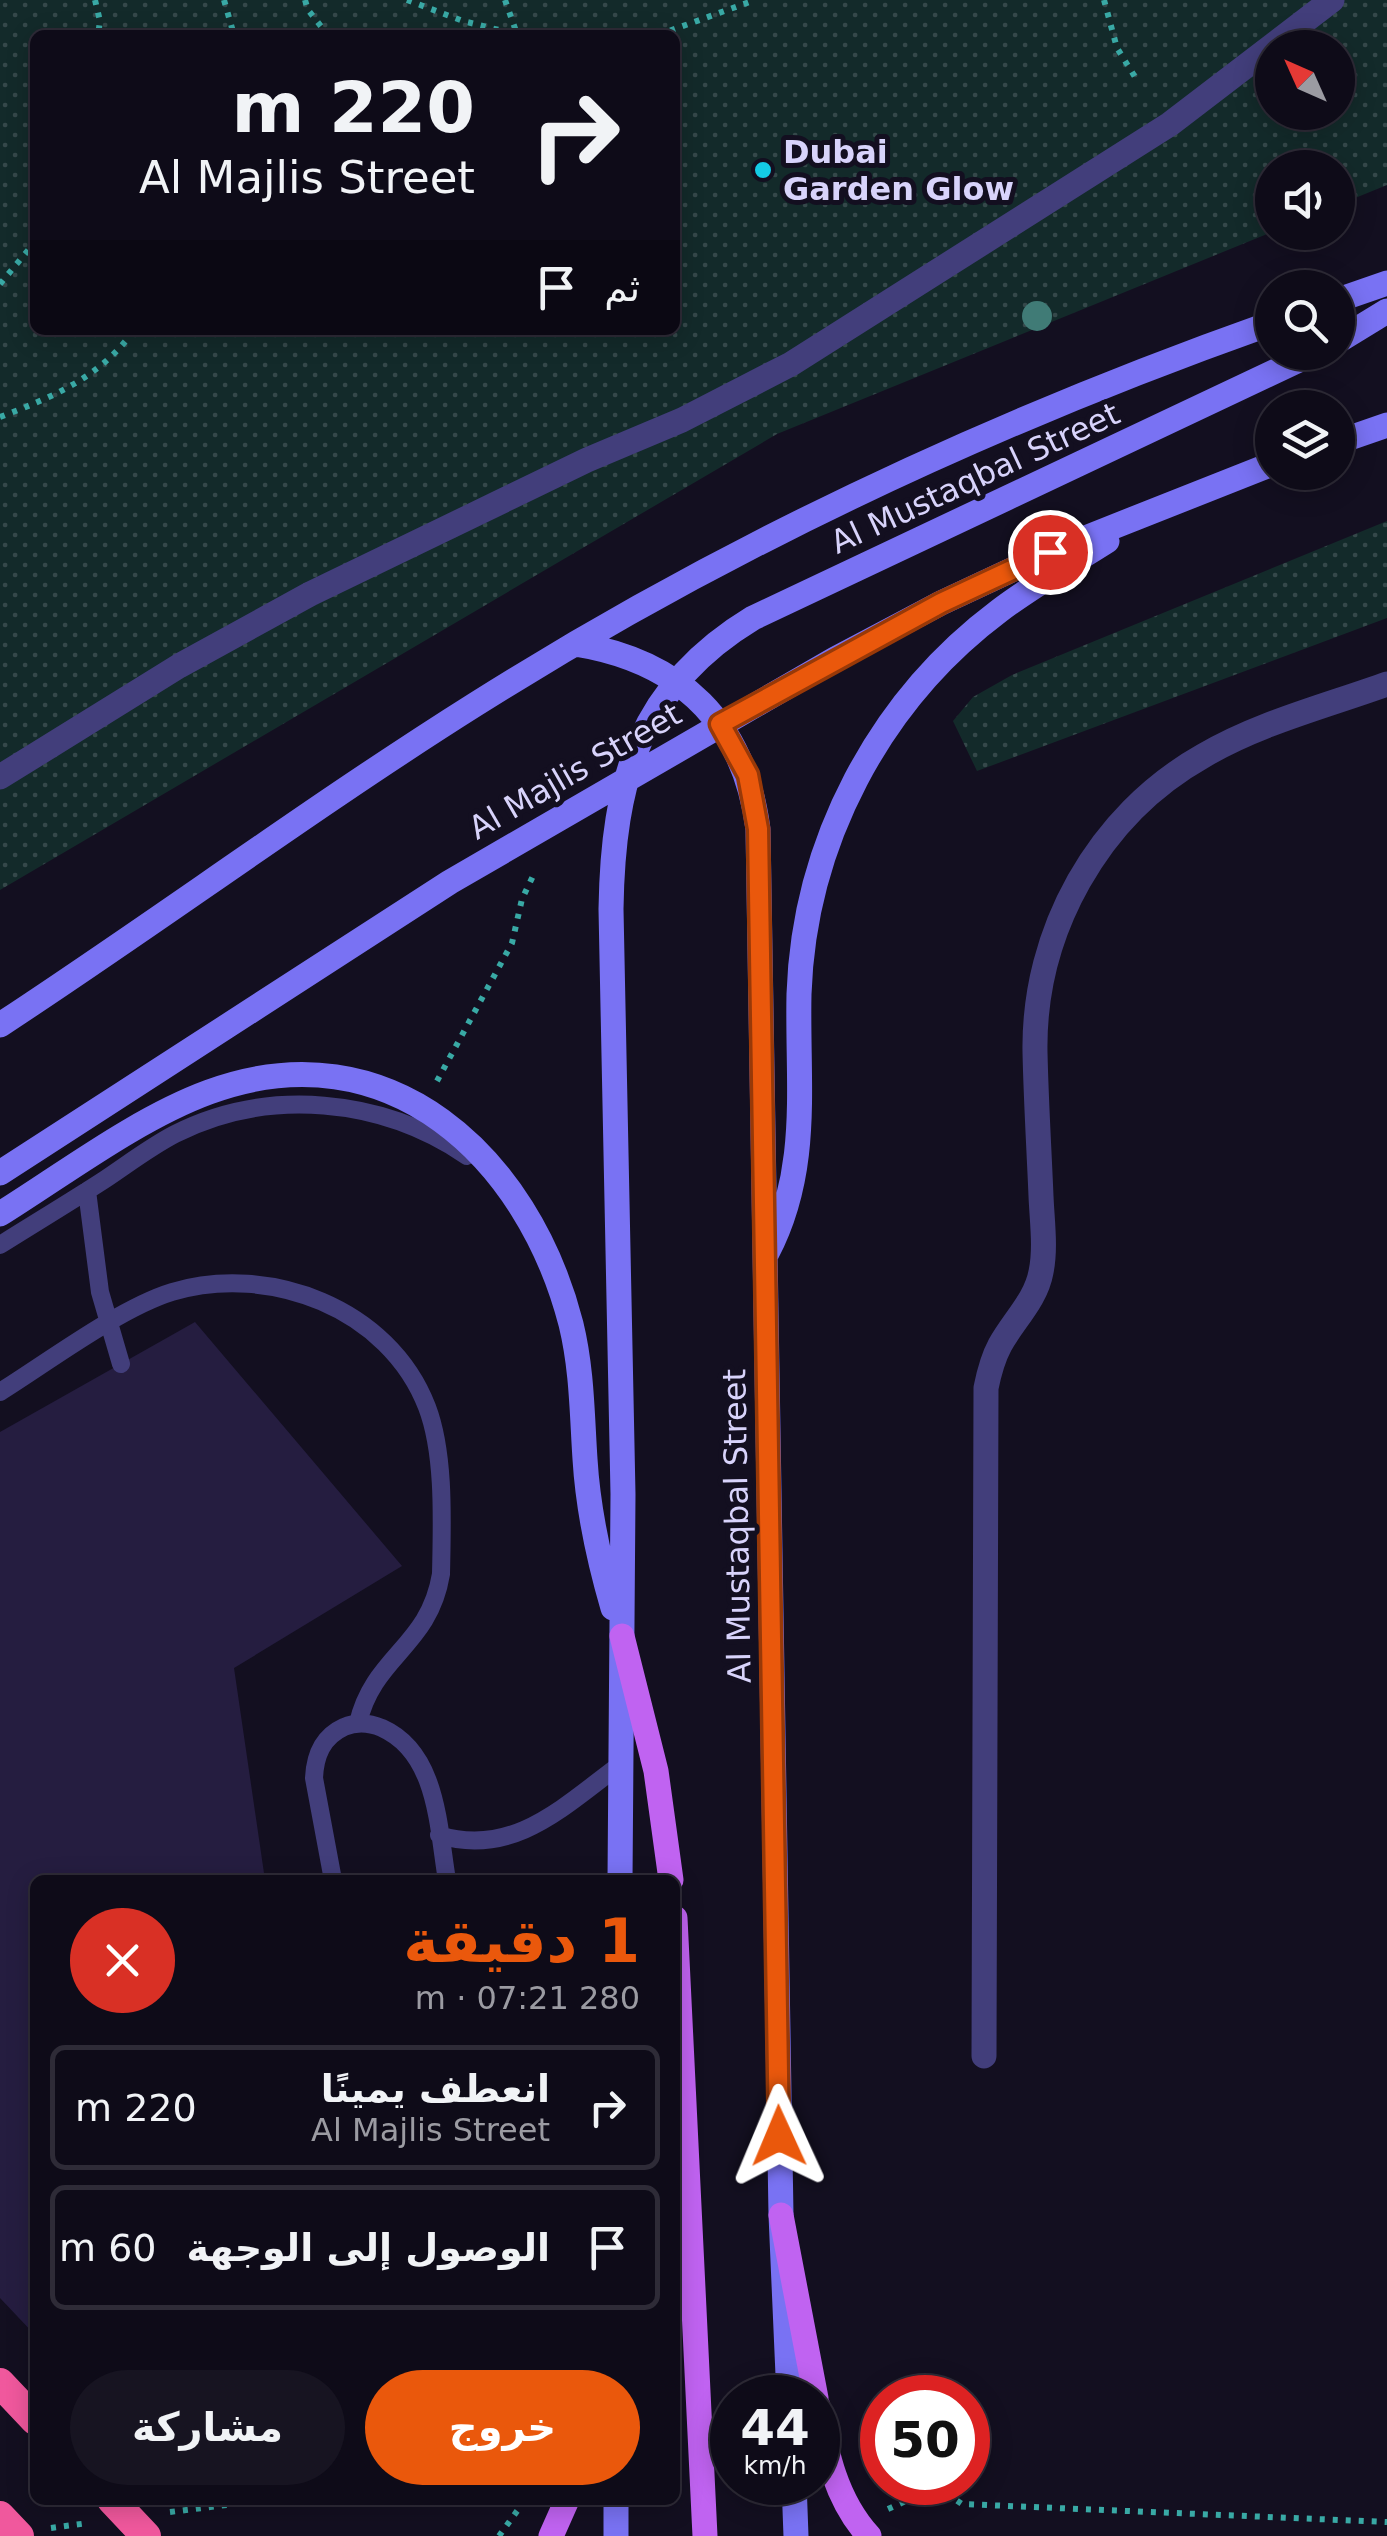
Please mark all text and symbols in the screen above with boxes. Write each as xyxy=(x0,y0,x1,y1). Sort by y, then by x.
north arrow xyxy=(1255,30,1355,130)
map controls xyxy=(1255,30,1355,490)
text: 220 m xyxy=(232,67,475,149)
icon: right xyxy=(510,70,640,200)
place label: Dubai Garden Glow xyxy=(783,133,1014,208)
button: sound xyxy=(1255,150,1355,250)
text: Al Majlis Street xyxy=(139,151,475,204)
marker: Dubai Garden Glow xyxy=(752,159,774,181)
icon: arrive xyxy=(529,260,584,315)
text: ثم xyxy=(604,266,640,310)
button: search xyxy=(1255,270,1355,370)
button: layers xyxy=(1255,390,1355,490)
street label: Al Mustaqbal Street xyxy=(825,394,1125,562)
pin xyxy=(1008,510,1093,595)
icon: arrive xyxy=(1023,525,1078,580)
street label: Al Majlis Street xyxy=(462,695,688,847)
street label: Al Mustaqbal Street xyxy=(715,1369,759,1683)
text: 1 دقيقة xyxy=(403,1906,640,1976)
button: close xyxy=(70,1908,175,2013)
text: 280 m · 07:21 xyxy=(415,1979,640,2017)
text: انعطف يمينًا xyxy=(321,2067,550,2111)
icon: right xyxy=(580,2080,635,2135)
position arrow xyxy=(727,2084,831,2188)
text: 220 m xyxy=(75,2086,197,2130)
text: Al Majlis Street xyxy=(311,2111,550,2149)
icon: arrive xyxy=(580,2220,635,2275)
text: 60 m xyxy=(59,2226,157,2270)
text: الوصول إلى الوجهة xyxy=(187,2226,550,2270)
button: مشاركة xyxy=(70,2370,345,2485)
button: خروج xyxy=(365,2370,640,2485)
speed limit sign: 50 xyxy=(860,2375,990,2505)
text: 44 xyxy=(740,2399,810,2457)
text: km/h xyxy=(743,2451,807,2480)

